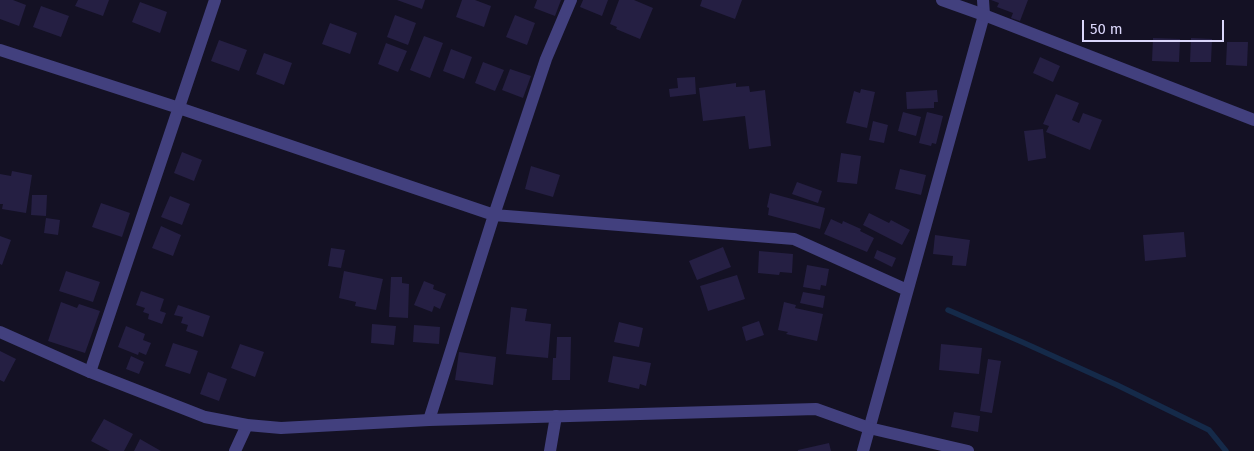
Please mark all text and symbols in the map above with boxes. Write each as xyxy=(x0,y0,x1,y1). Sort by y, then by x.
scale bar xyxy=(1084,10,1226,42)
text: 50 m xyxy=(1090,20,1123,38)

